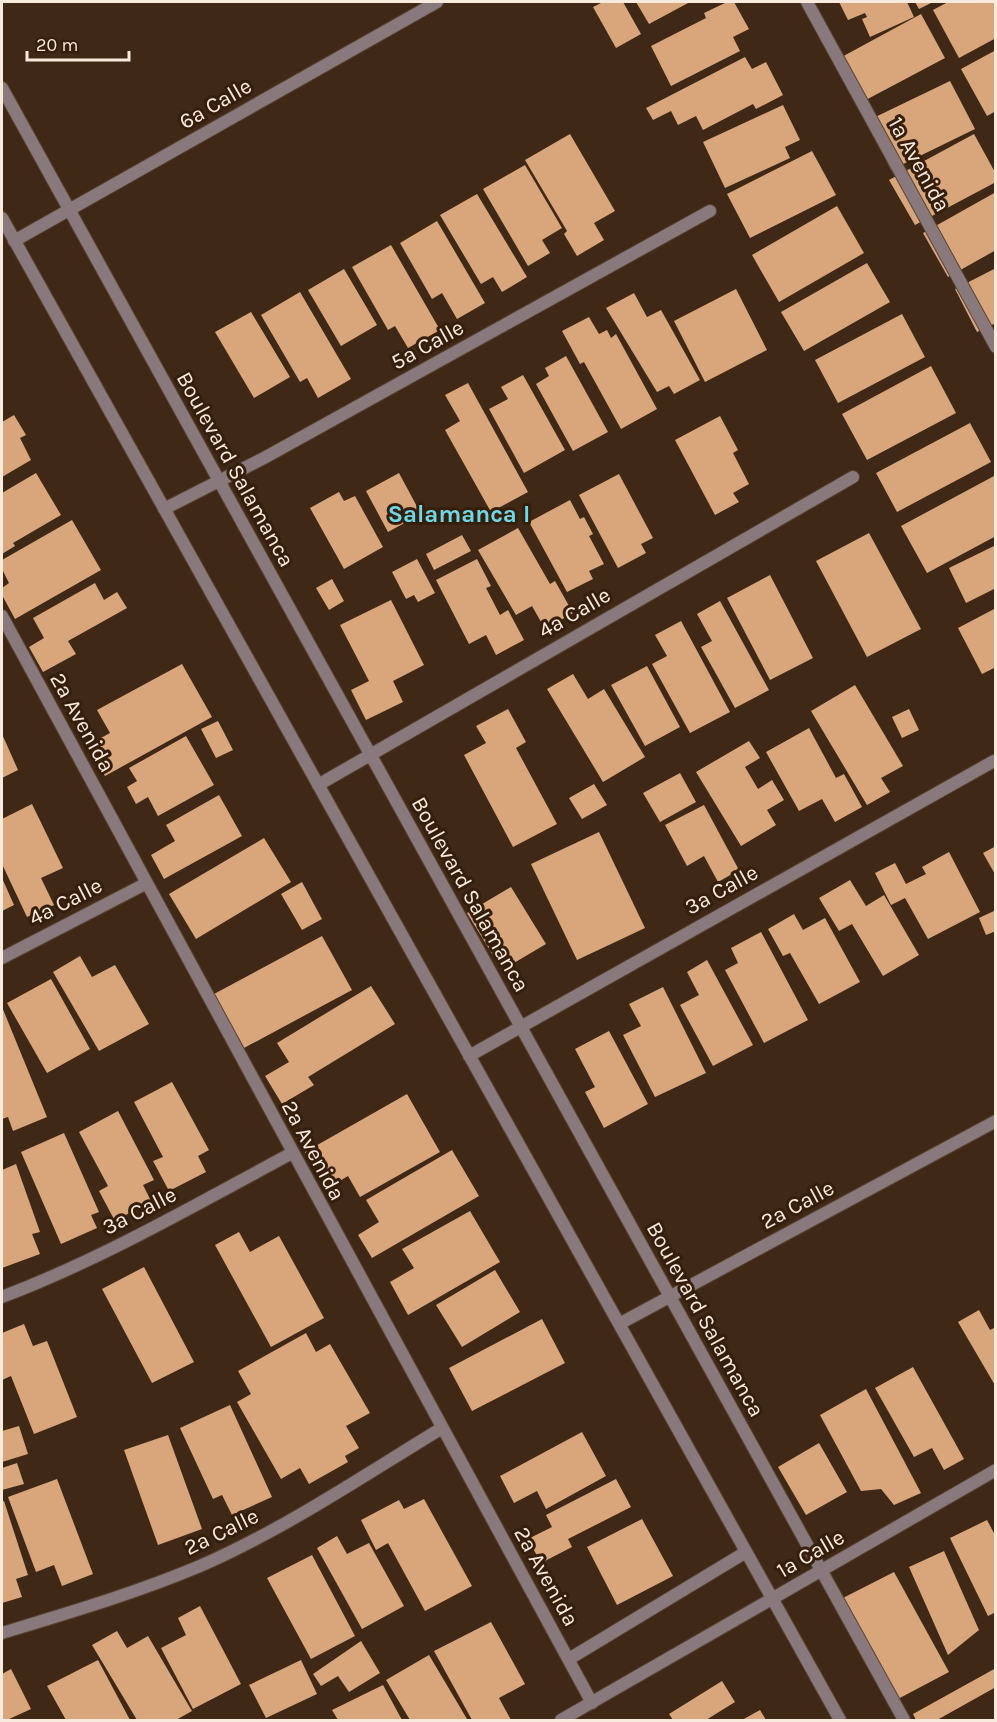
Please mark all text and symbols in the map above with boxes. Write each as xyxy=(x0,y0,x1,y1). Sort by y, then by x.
scale bar xyxy=(27,24,129,62)
text: 20 m xyxy=(36,34,78,56)
street label: 6a Calle xyxy=(175,73,256,135)
street label: 1a Avenida xyxy=(883,113,956,216)
street label: 5a Calle xyxy=(387,314,468,375)
street label: Boulevard Salamanca xyxy=(171,367,300,572)
district label: Salamanca I xyxy=(388,500,530,528)
street label: 4a Calle xyxy=(534,582,615,644)
street label: 2a Avenida xyxy=(44,668,120,777)
street label: Boulevard Salamanca xyxy=(406,792,535,997)
street label: 3a Calle xyxy=(680,859,763,921)
street label: 4a Calle xyxy=(24,872,106,931)
street label: 2a Avenida xyxy=(276,1096,350,1205)
street label: 2a Calle xyxy=(756,1175,839,1235)
street label: 3a Calle xyxy=(98,1181,181,1241)
street label: Boulevard Salamanca xyxy=(641,1217,770,1422)
street label: 2a Calle xyxy=(180,1503,263,1561)
street label: 2a Avenida xyxy=(508,1522,584,1631)
street label: 1a Calle xyxy=(772,1524,849,1584)

